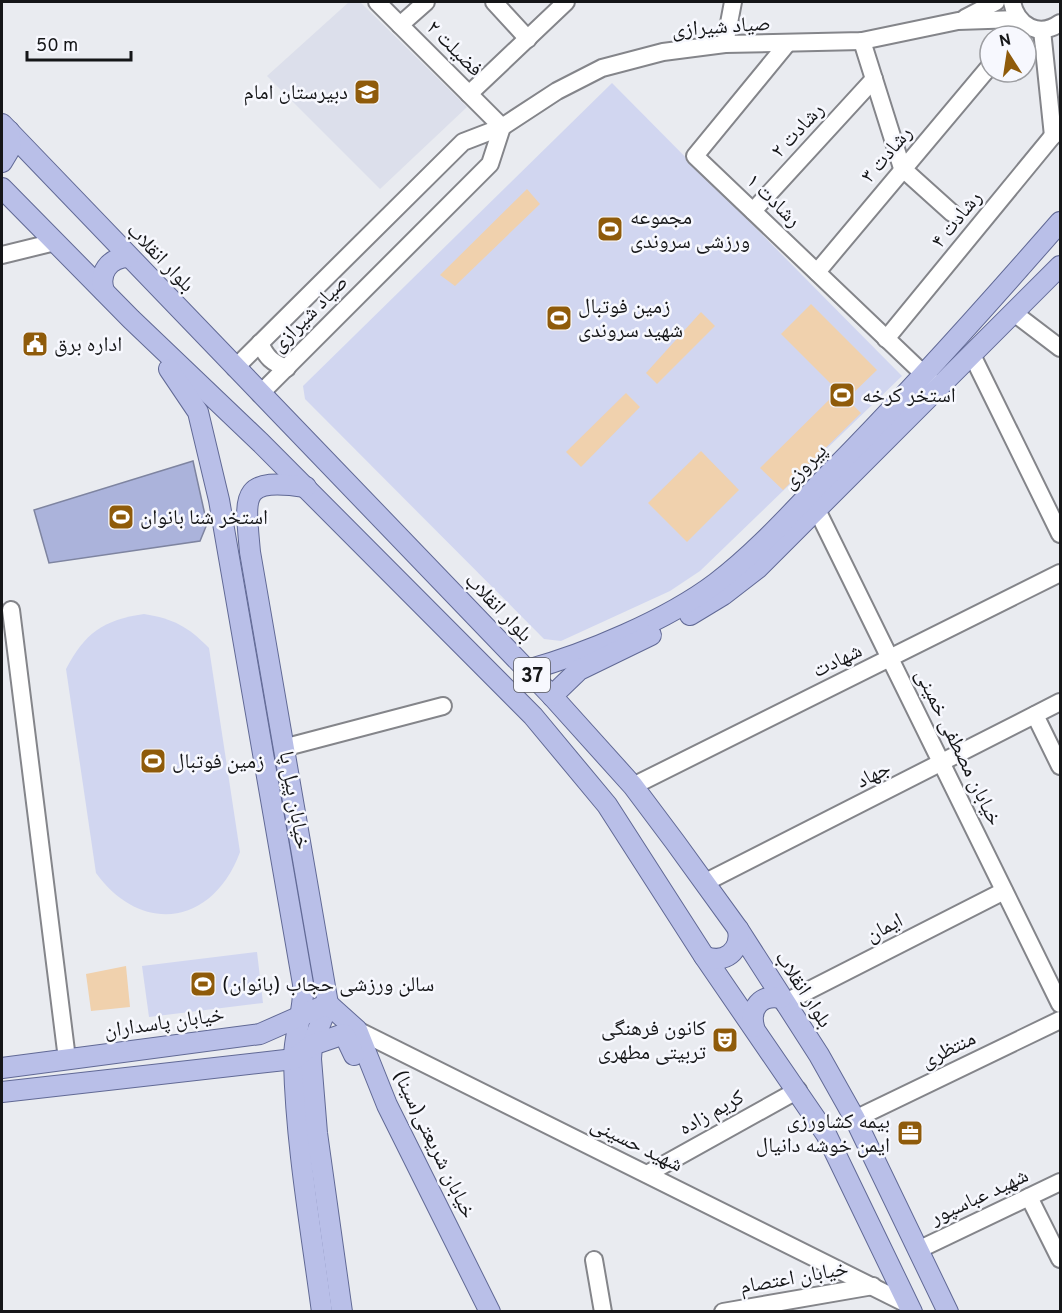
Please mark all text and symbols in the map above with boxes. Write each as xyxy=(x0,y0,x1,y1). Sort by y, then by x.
street label: صیاد شیرازی xyxy=(671,11,771,44)
street label: فضیلت ۲ xyxy=(420,15,488,83)
scale bar xyxy=(27,24,130,62)
north arrow xyxy=(978,24,1038,84)
text: N xyxy=(998,30,1013,52)
text: 50 m xyxy=(36,35,78,58)
school or university icon: دبیرستان امام xyxy=(352,77,382,107)
place label: دبیرستان امام xyxy=(243,80,348,107)
street label: رشادت ۲ xyxy=(766,97,831,165)
street label: رشادت ۳ xyxy=(855,121,919,189)
street label: رشادت ۱ xyxy=(740,168,806,234)
street label: رشادت ۴ xyxy=(926,186,989,254)
place label: مجموعه ورزشی سروندی xyxy=(630,205,750,256)
sports icon: مجموعه ورزشی سروندی xyxy=(595,214,625,244)
street label: بلوار انقلاب xyxy=(120,217,200,299)
street label: صیاد شیرازی xyxy=(266,270,355,359)
place label: زمین فوتبال شهید سروندی xyxy=(578,294,683,345)
sports icon: زمین فوتبال شهید سروندی xyxy=(544,303,574,333)
public building icon: اداره برق xyxy=(20,329,50,359)
place label: اداره برق xyxy=(54,332,122,359)
sports icon: استخر کرخه xyxy=(827,380,857,410)
place label: استخر کرخه xyxy=(862,383,956,410)
street label: پیروزی xyxy=(777,438,834,496)
sports icon: استخر شنا بانوان xyxy=(106,502,136,532)
place label: استخر شنا بانوان xyxy=(140,505,268,532)
street label: بلوار انقلاب xyxy=(458,567,538,649)
street label: شهادت xyxy=(808,638,867,685)
road number: 37 xyxy=(514,658,550,692)
street label: خیابان مصطفی خمینی xyxy=(908,665,1007,831)
sports icon: زمین فوتبال xyxy=(138,746,168,776)
place label: زمین فوتبال xyxy=(172,749,264,776)
street label: خیابان پیل پا xyxy=(272,749,315,851)
street label: جهاد xyxy=(852,755,896,795)
street label: ایمان xyxy=(861,908,908,949)
street label: بلوار انقلاب xyxy=(768,946,838,1034)
sports icon: سالن ورزشی حجاب (بانوان) xyxy=(188,969,218,999)
place label: سالن ورزشی حجاب (بانوان) xyxy=(222,972,434,999)
street label: خیابان پاسداران xyxy=(102,1002,226,1045)
place label: کانون فرهنگی تربیتی مطهری xyxy=(598,1016,706,1067)
theatre icon: کانون فرهنگی تربیتی مطهری xyxy=(710,1025,740,1055)
street label: منتظری xyxy=(917,1026,981,1075)
street label: خیابان شریعتی(سینا) xyxy=(386,1066,481,1223)
street label: کریم زاده xyxy=(674,1084,749,1142)
place label: بیمه کشاورزی ایمن خوشه دانیال xyxy=(756,1109,890,1160)
street label: شهید حسینی xyxy=(586,1111,687,1179)
office icon: بیمه کشاورزی ایمن خوشه دانیال xyxy=(895,1118,925,1148)
street label: شهید عباسپور xyxy=(925,1163,1033,1232)
street label: خیابان اعتصام xyxy=(738,1256,851,1301)

